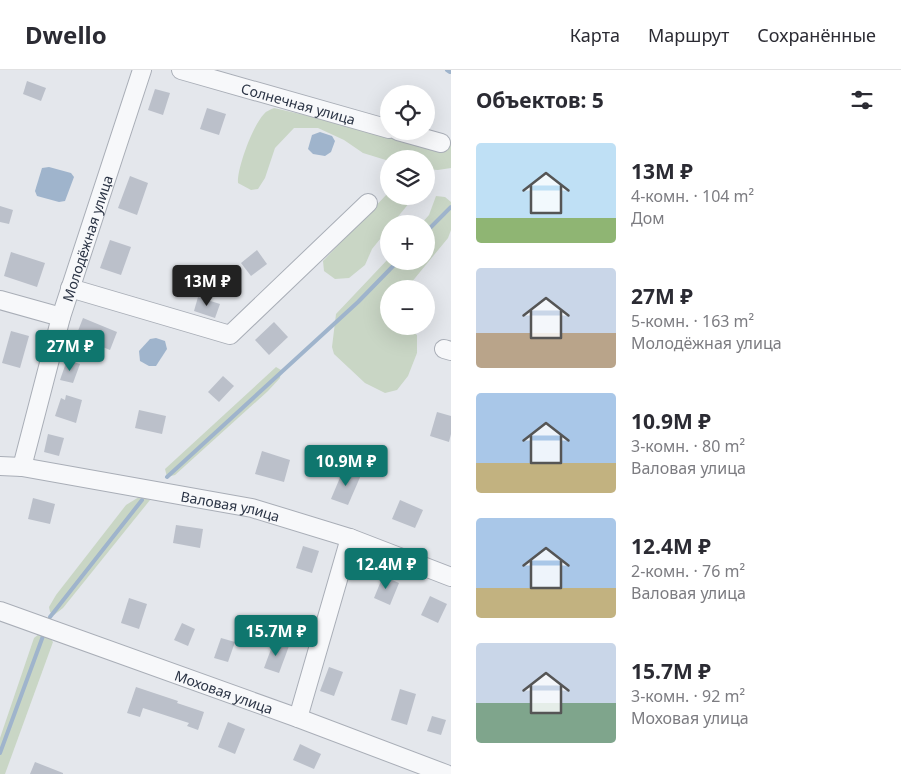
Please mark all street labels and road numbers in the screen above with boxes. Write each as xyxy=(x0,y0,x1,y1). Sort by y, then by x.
street label: Солнечная улица xyxy=(239,78,358,129)
street label: Молодёжная улица xyxy=(57,173,116,304)
street label: Валовая улица xyxy=(179,486,282,525)
street label: Моховая улица xyxy=(172,665,276,718)

